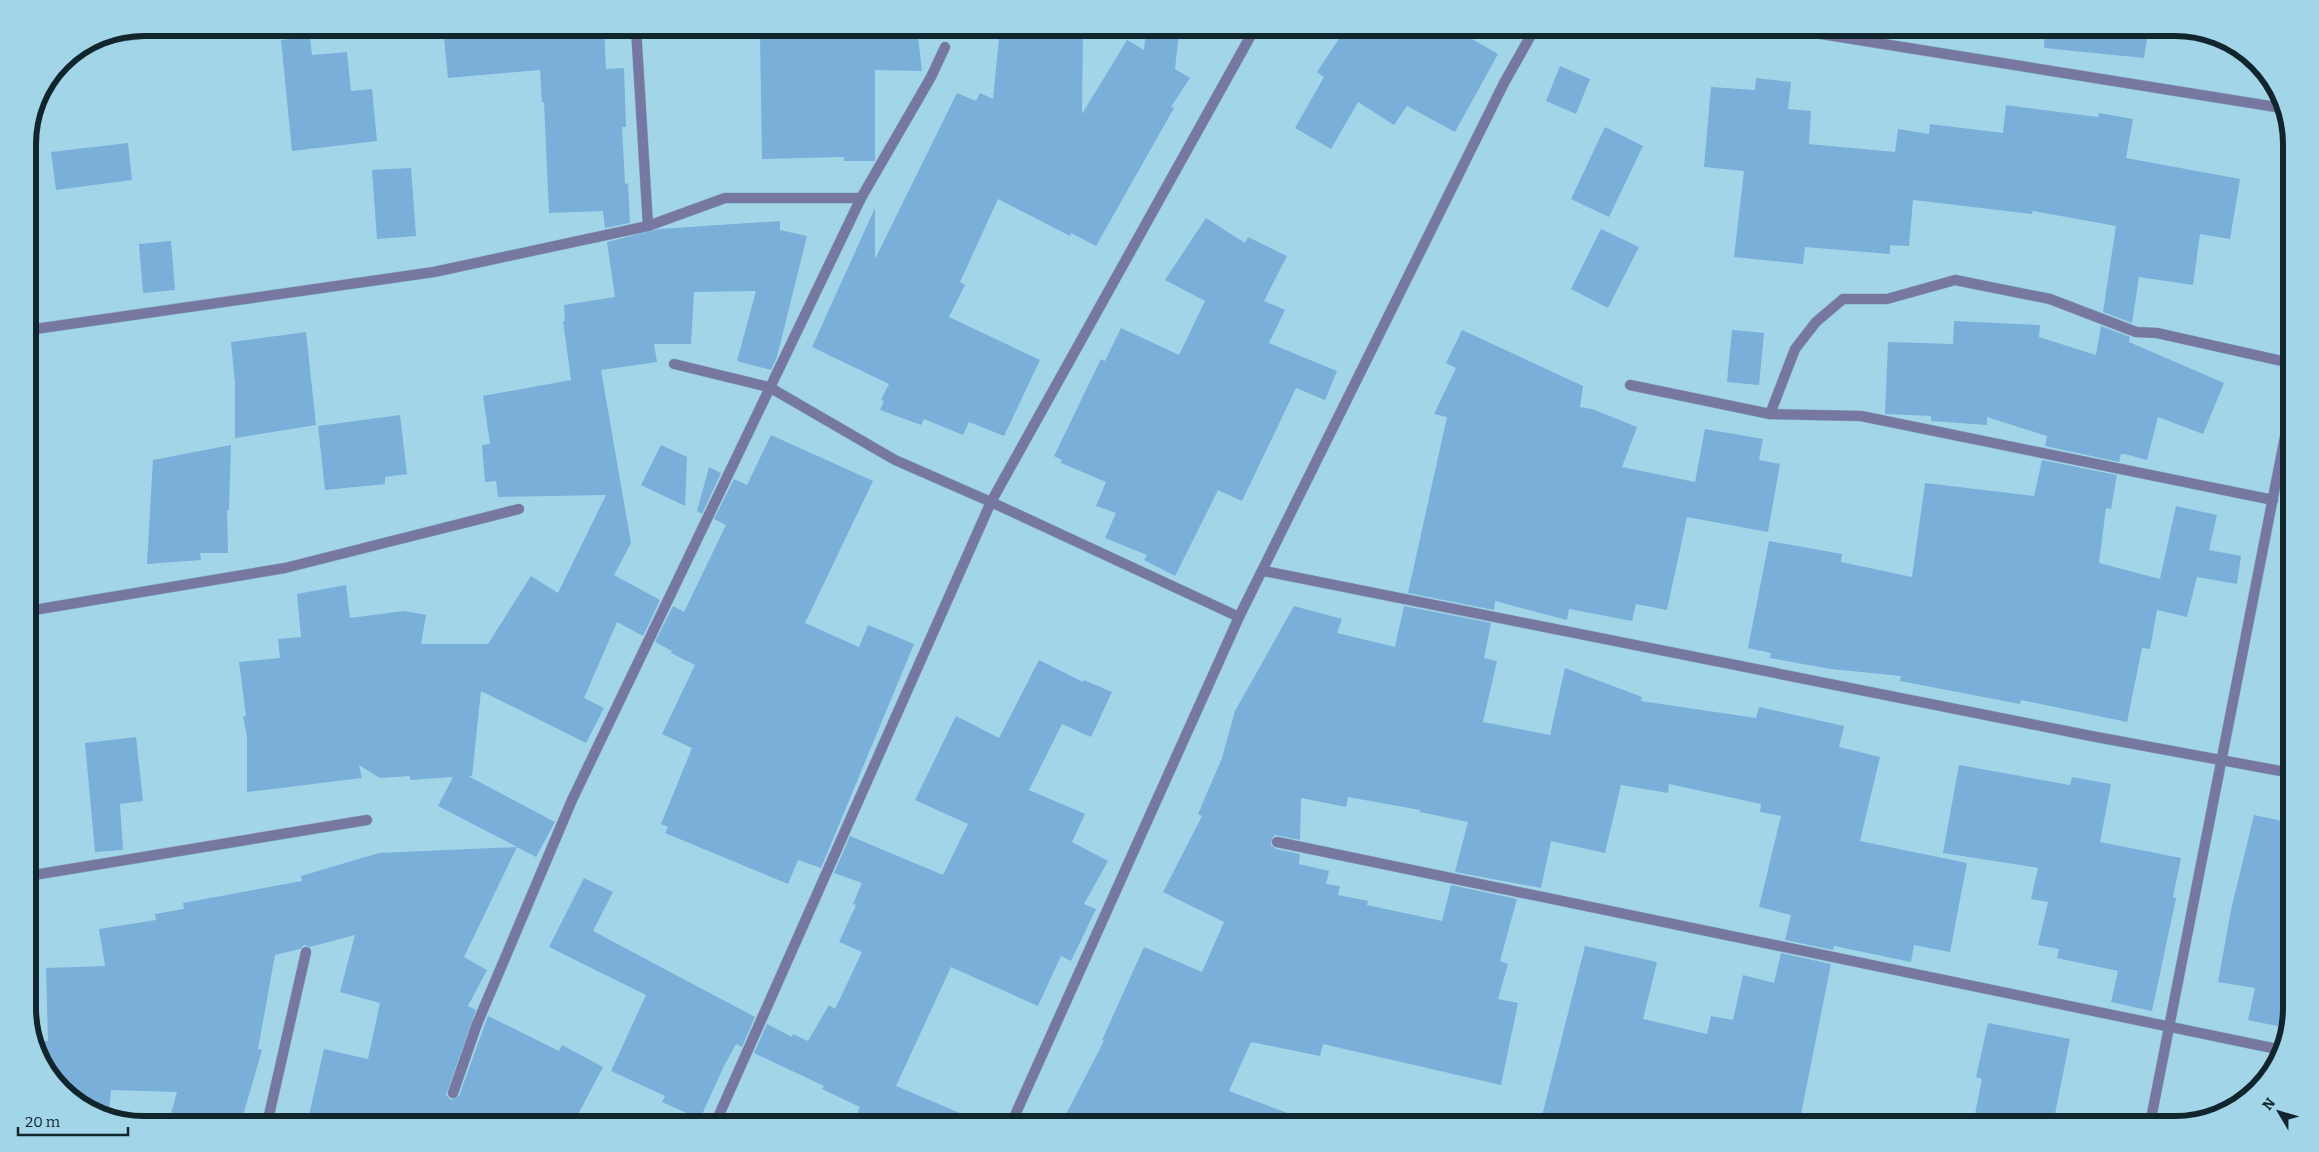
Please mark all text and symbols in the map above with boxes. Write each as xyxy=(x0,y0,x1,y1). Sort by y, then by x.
north arrow xyxy=(2254,1087,2304,1137)
text: N xyxy=(2259,1095,2279,1114)
scale bar xyxy=(18,1104,128,1136)
text: 20 m xyxy=(25,1113,61,1131)

